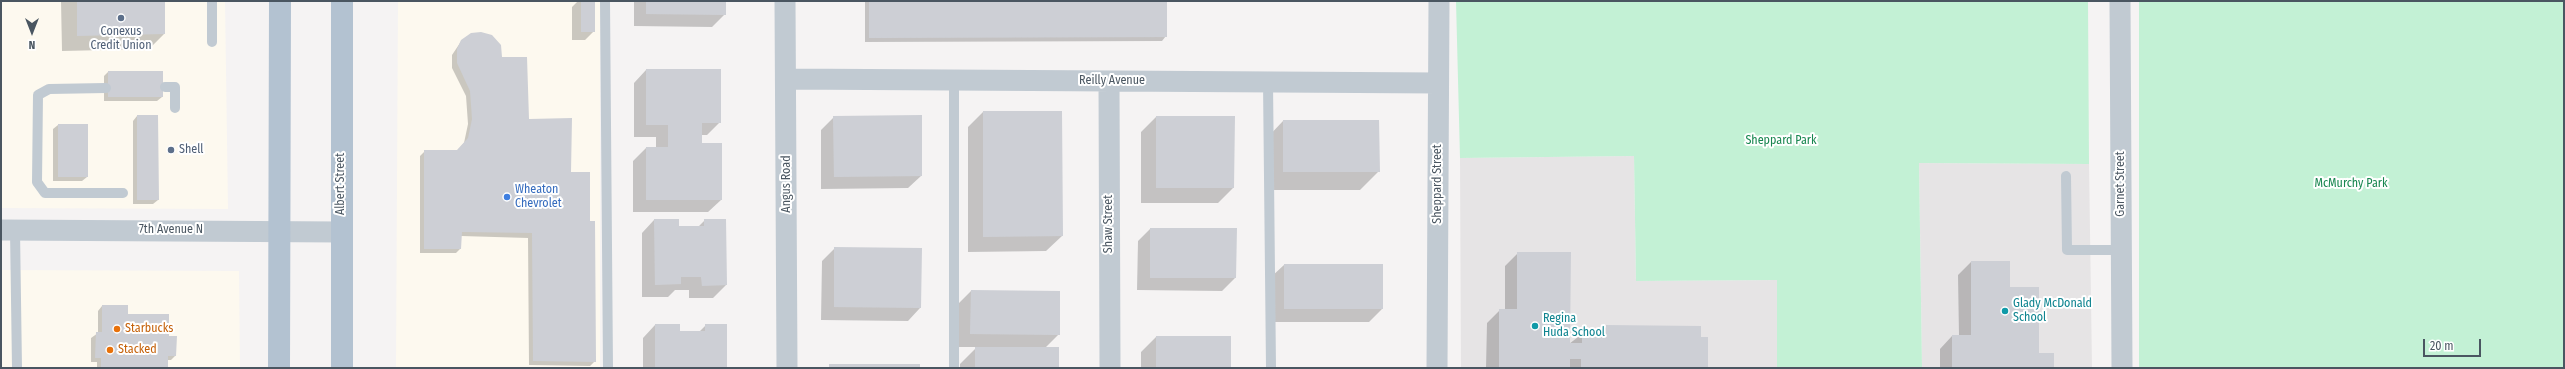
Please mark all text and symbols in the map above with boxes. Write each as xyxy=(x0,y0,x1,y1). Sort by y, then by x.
north arrow xyxy=(12,12,52,52)
marker: Conexus Credit Union xyxy=(116,13,126,23)
place label: Conexus Credit Union xyxy=(91,25,151,53)
text: N xyxy=(29,38,35,51)
street label: Reilly Avenue xyxy=(1079,74,1145,88)
park label: Sheppard Park xyxy=(1745,134,1817,148)
place label: Shell xyxy=(179,143,204,157)
street label: Sheppard Street xyxy=(1431,144,1445,224)
marker: Shell xyxy=(166,145,176,155)
street label: Garnet Street xyxy=(2114,151,2128,217)
street label: Albert Street xyxy=(334,153,348,215)
street label: Angus Road xyxy=(780,155,794,213)
park label: McMurchy Park xyxy=(2314,177,2388,191)
place label: Wheaton Chevrolet xyxy=(515,183,562,211)
marker: Wheaton Chevrolet xyxy=(502,192,512,202)
street label: Shaw Street xyxy=(1102,195,1116,253)
street label: 7th Avenue N xyxy=(139,223,203,237)
place label: Glady McDonald School xyxy=(2013,297,2092,325)
marker: Glady McDonald School xyxy=(2000,306,2010,316)
place label: Regina Huda School xyxy=(1543,312,1605,340)
marker: Regina Huda School xyxy=(1530,321,1540,331)
place label: Starbucks xyxy=(125,322,173,336)
marker: Starbucks xyxy=(112,324,122,334)
scale bar xyxy=(2425,331,2483,357)
text: 20 m xyxy=(2430,339,2454,353)
place label: Stacked xyxy=(118,343,157,357)
marker: Stacked xyxy=(105,345,115,355)

